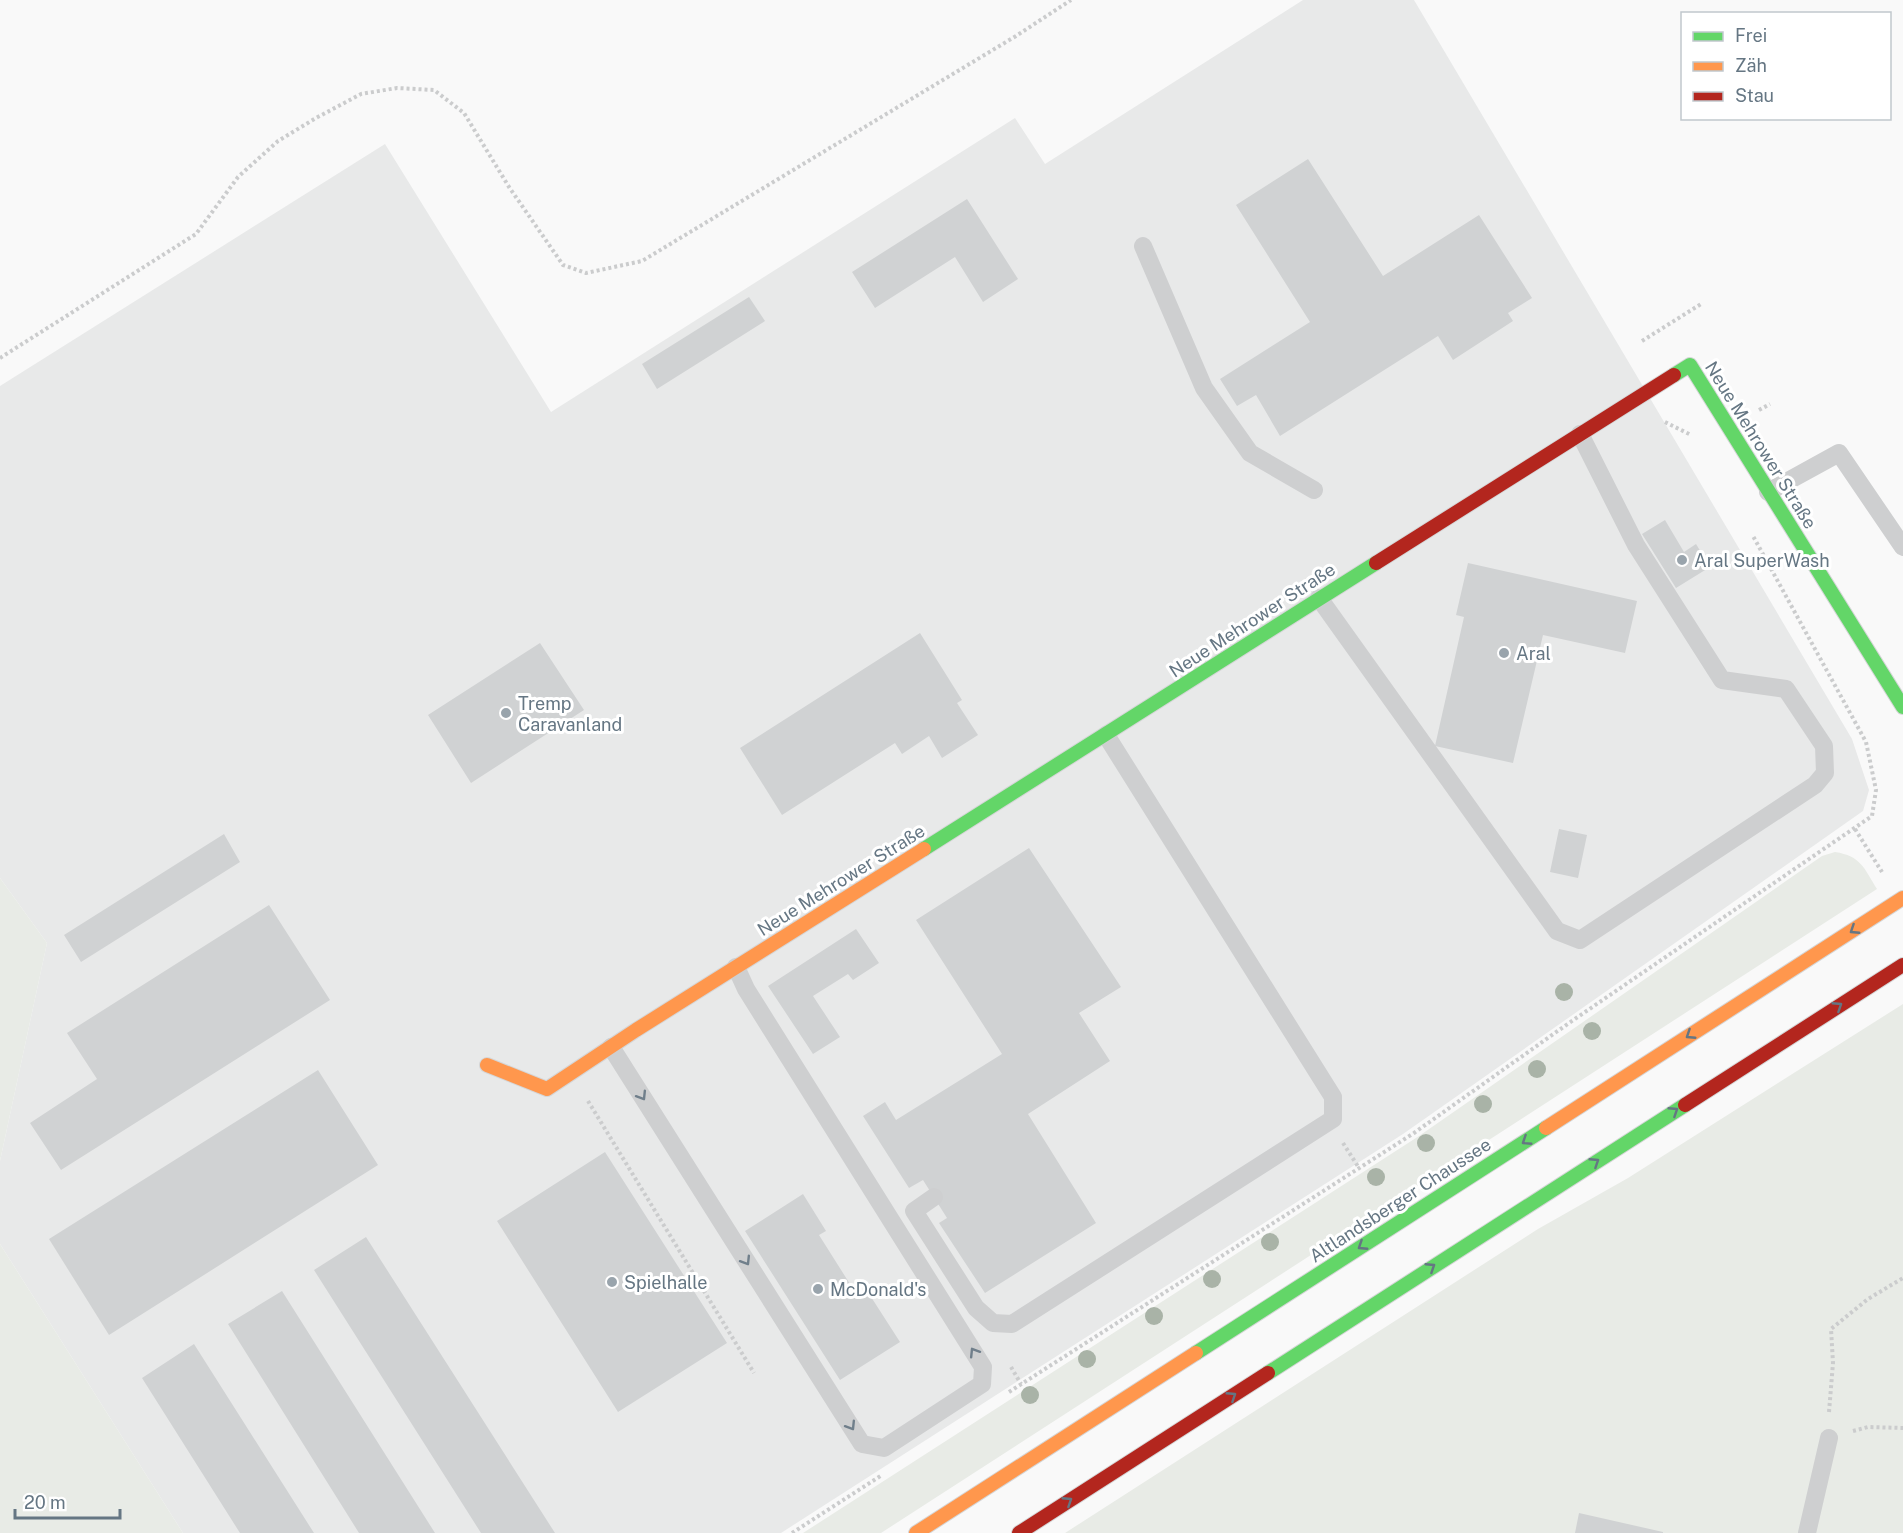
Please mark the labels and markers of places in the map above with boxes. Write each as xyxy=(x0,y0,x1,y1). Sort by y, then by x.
place label: Aral SuperWash xyxy=(1694,550,1830,571)
marker: Aral SuperWash xyxy=(1675,553,1689,567)
place label: Aral xyxy=(1516,643,1551,664)
marker: Aral xyxy=(1497,646,1511,660)
place label: Tremp Caravanland xyxy=(518,693,622,735)
marker: Tremp Caravanland xyxy=(499,706,513,720)
place label: Spielhalle xyxy=(624,1272,707,1293)
marker: Spielhalle xyxy=(605,1275,619,1289)
place label: McDonald's xyxy=(830,1279,926,1300)
marker: McDonald's xyxy=(811,1282,825,1296)

